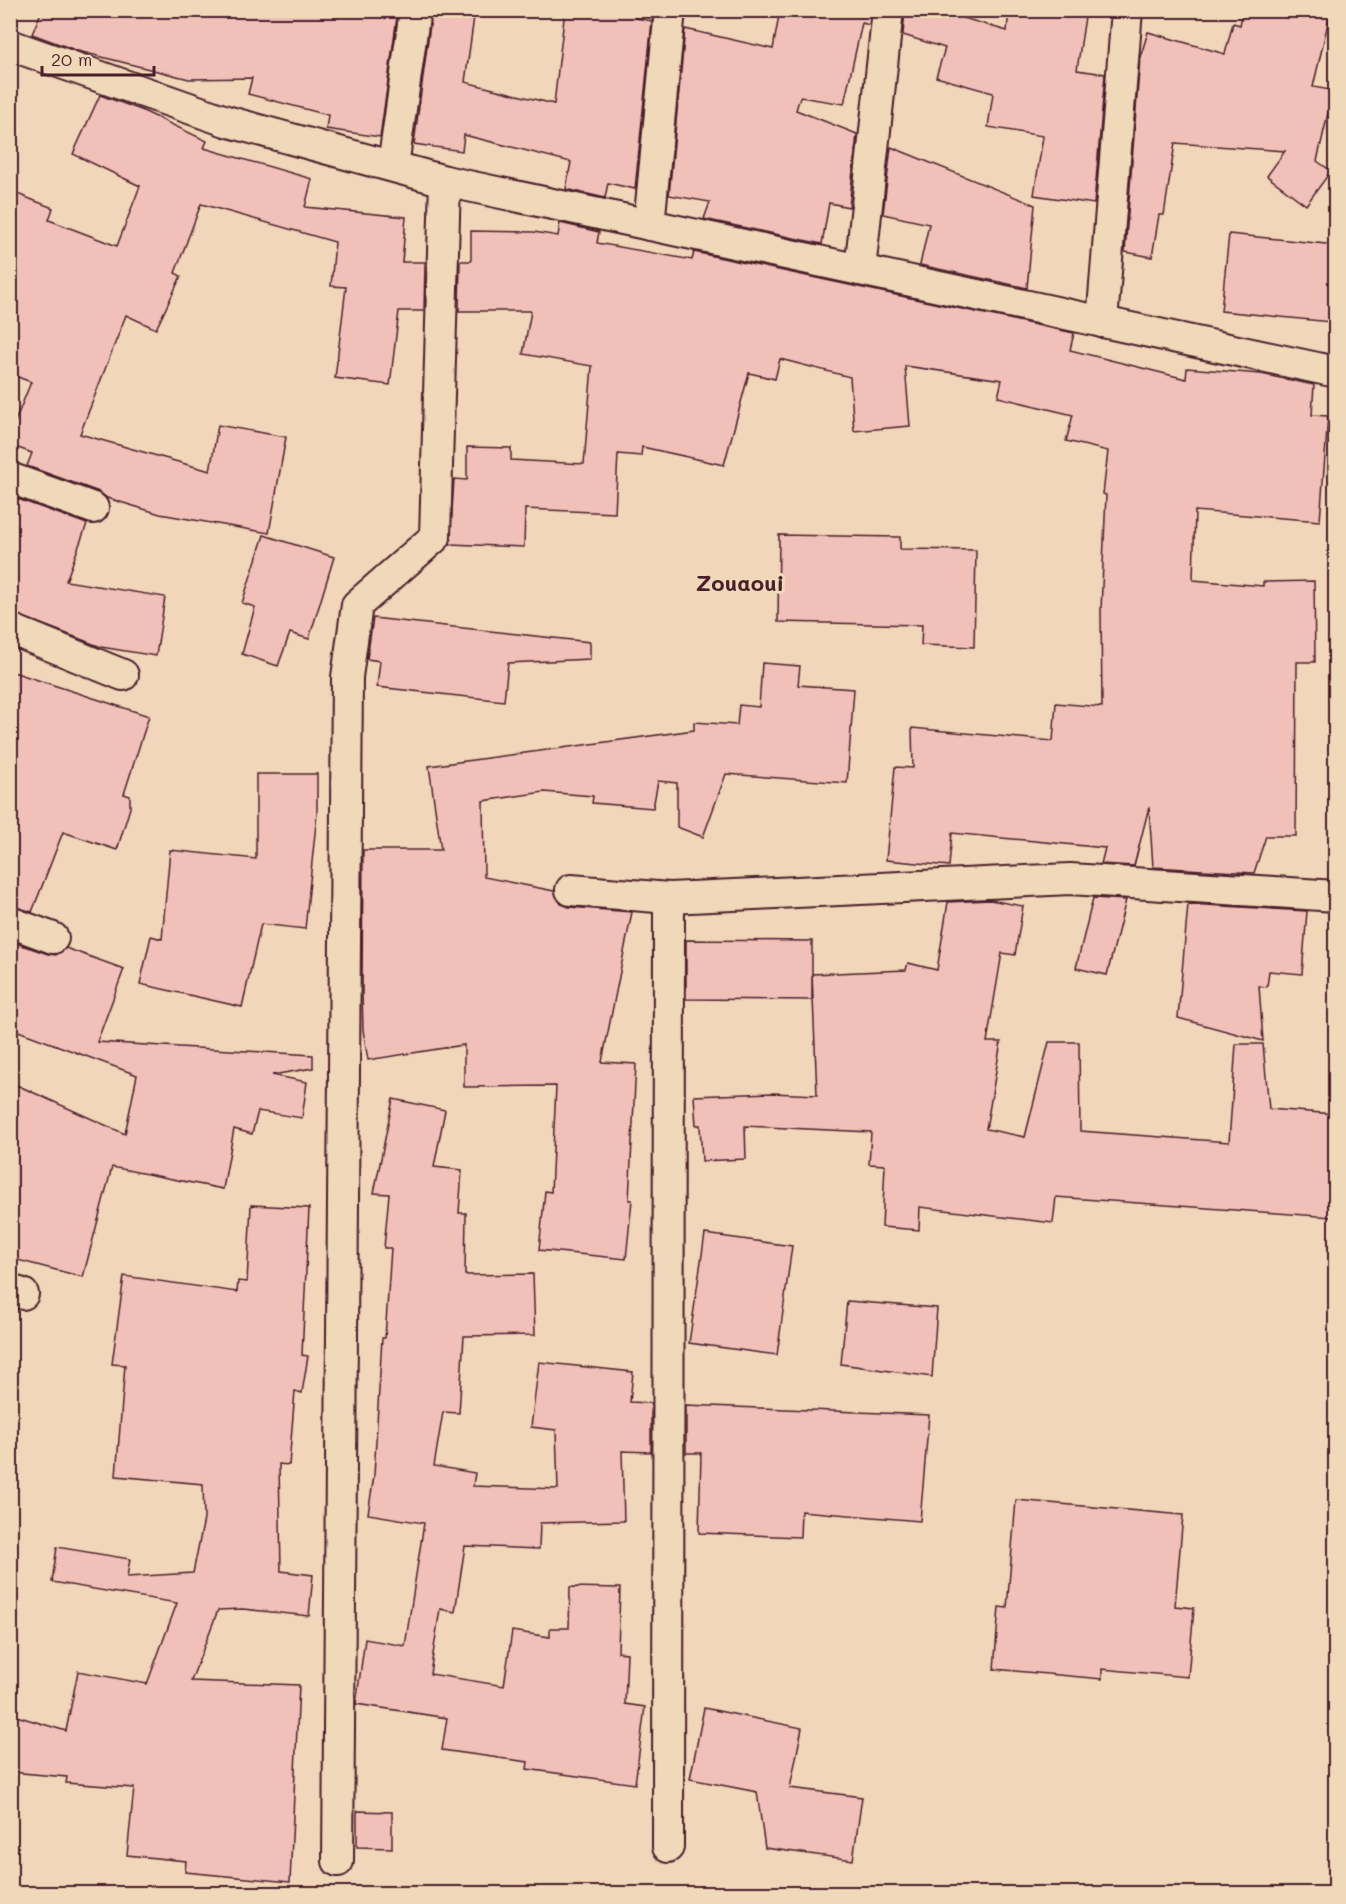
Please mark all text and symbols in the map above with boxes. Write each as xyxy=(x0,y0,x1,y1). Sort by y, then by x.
scale bar xyxy=(42,39,154,77)
text: 20 m xyxy=(51,47,92,71)
district label: Zouaoui xyxy=(696,568,784,597)

